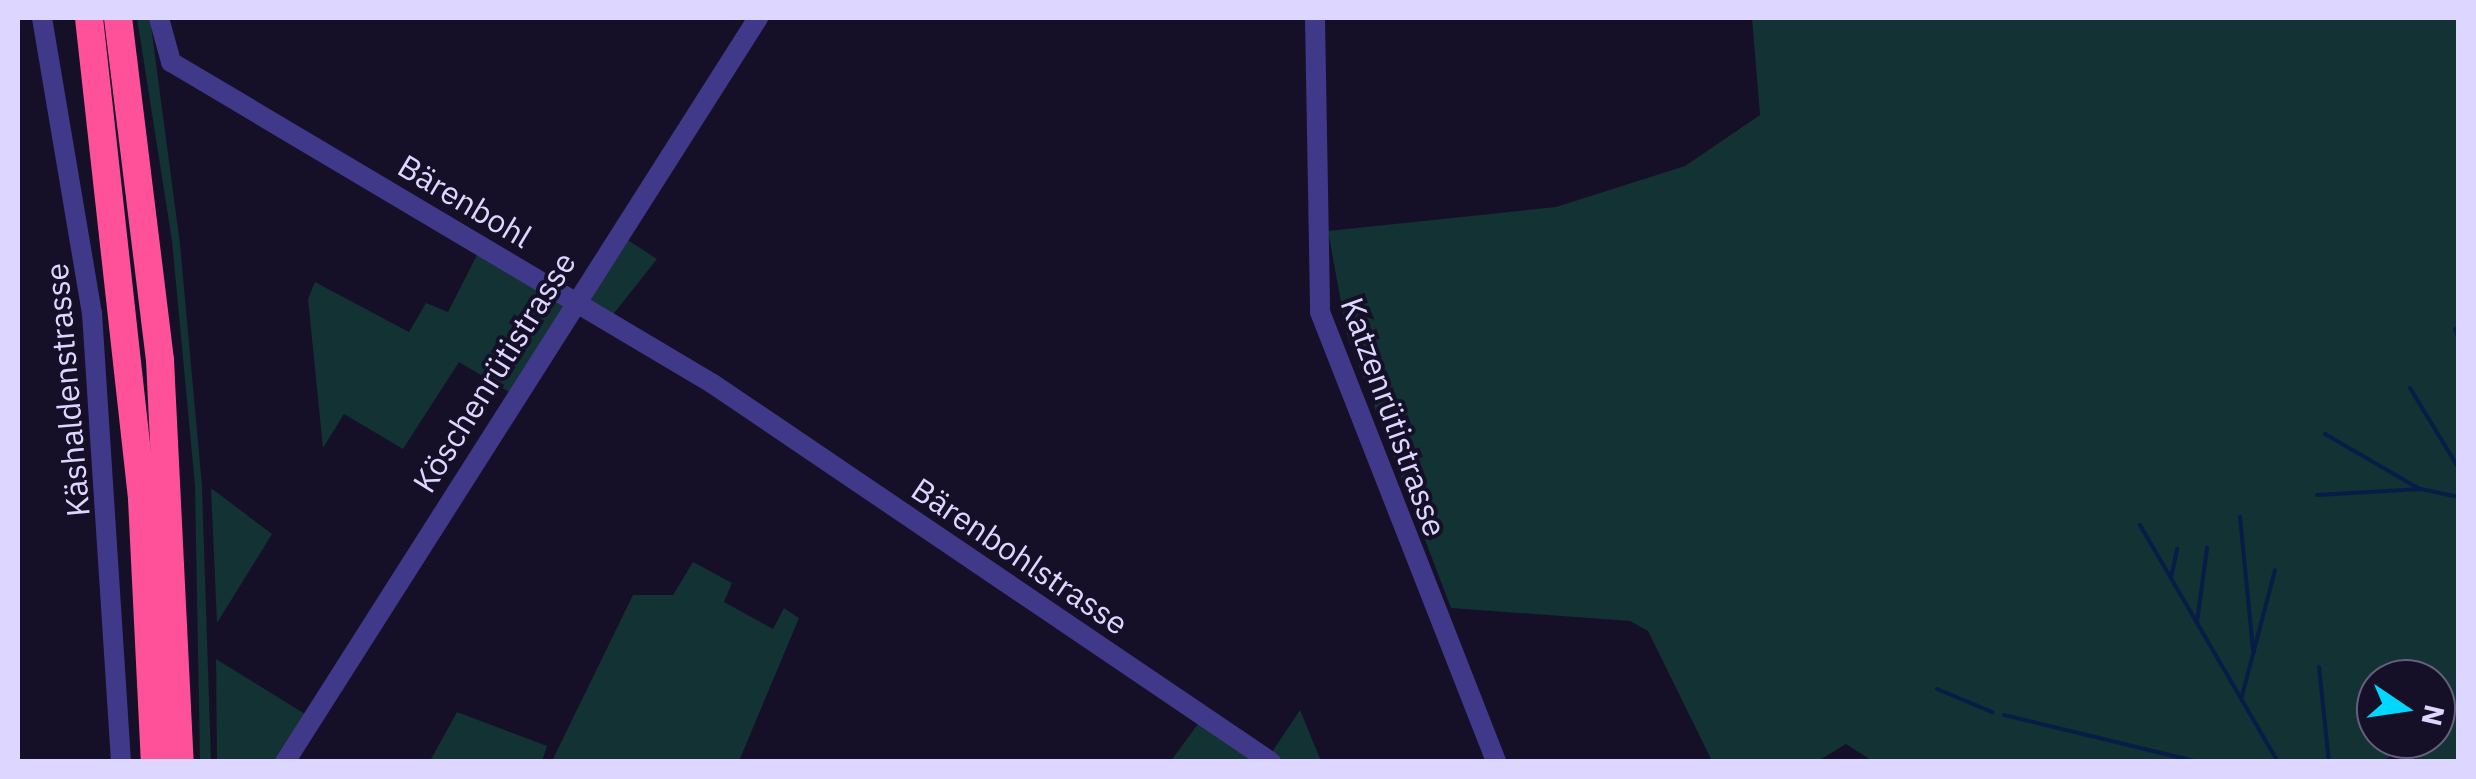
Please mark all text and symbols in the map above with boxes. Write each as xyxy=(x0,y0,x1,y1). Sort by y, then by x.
street label: Bärenbohl xyxy=(391,146,539,256)
street label: Köschenrütistrasse xyxy=(405,245,583,499)
street label: Käshaldenstrasse xyxy=(37,262,97,518)
street label: Katzenrütistrasse xyxy=(1333,292,1455,542)
street label: Bärenbohlstrasse xyxy=(905,469,1135,643)
north arrow xyxy=(2356,659,2456,759)
text: N xyxy=(2413,701,2454,729)

